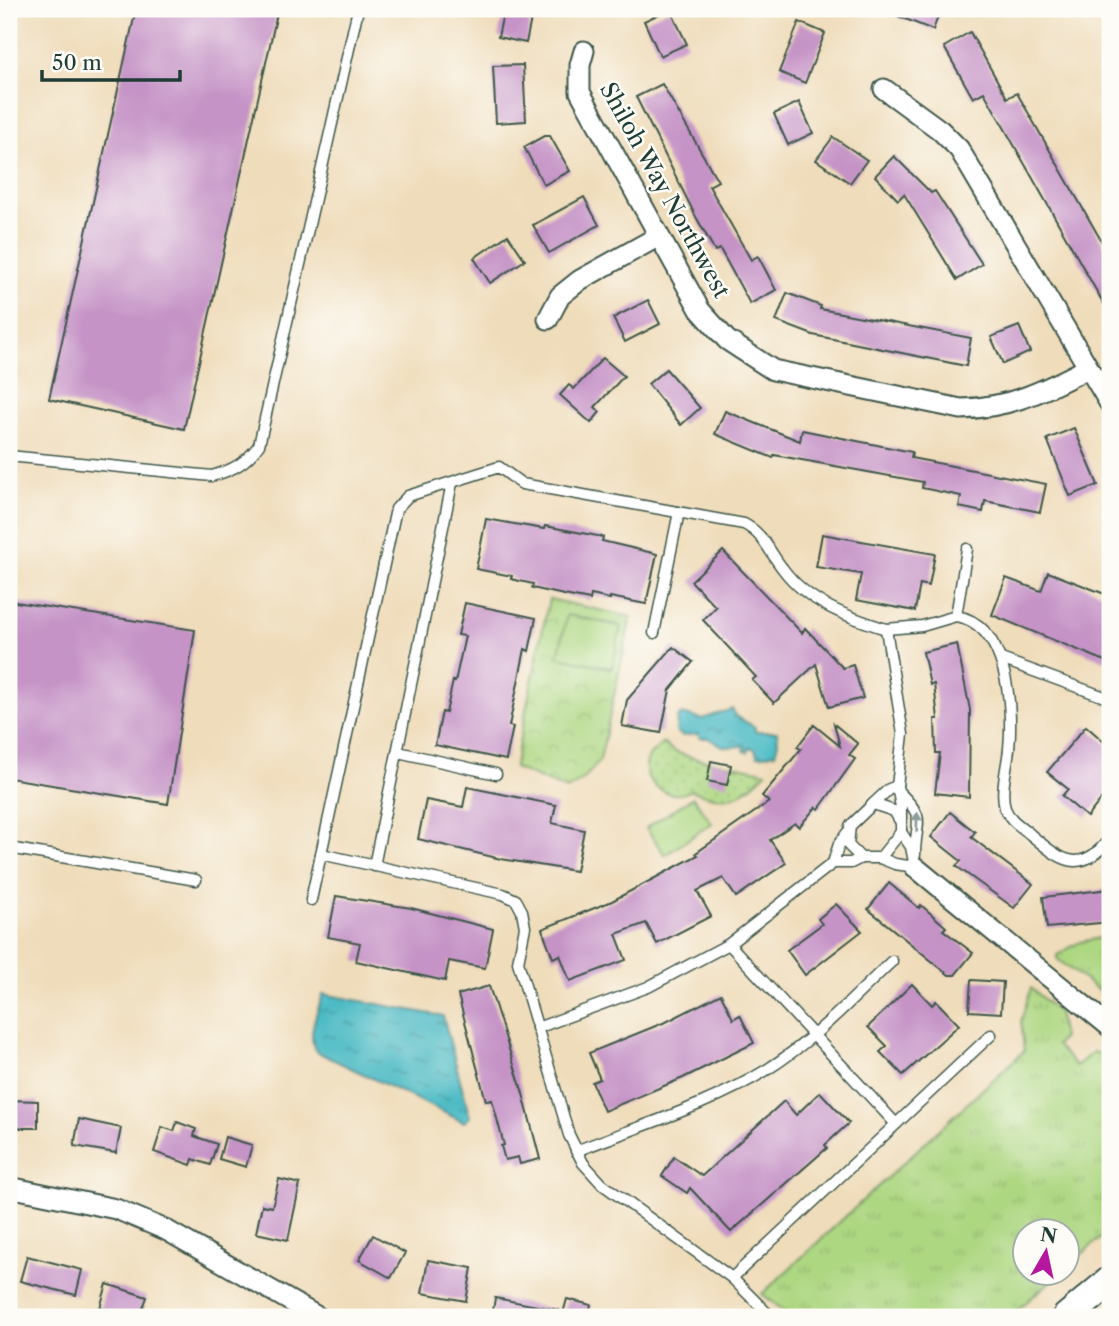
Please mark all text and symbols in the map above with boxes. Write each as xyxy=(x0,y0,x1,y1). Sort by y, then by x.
scale bar xyxy=(42,38,180,82)
text: 50 m xyxy=(52,50,102,75)
street label: Shiloh Way Northwest xyxy=(594,77,736,303)
one-way arrow xyxy=(911,811,923,833)
north arrow xyxy=(1010,1218,1080,1288)
text: N xyxy=(1039,1223,1059,1248)

